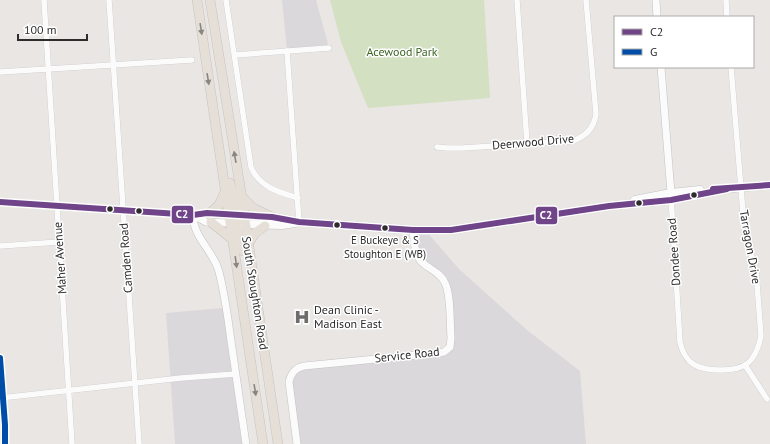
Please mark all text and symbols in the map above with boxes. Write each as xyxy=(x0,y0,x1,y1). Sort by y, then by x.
scale bar xyxy=(18,16,87,42)
legend xyxy=(614,16,754,68)
text: 100 m xyxy=(24,22,57,37)
one-way arrow xyxy=(198,23,204,35)
text: C2 xyxy=(650,24,663,39)
park label: Acewood Park xyxy=(366,44,438,59)
text: G xyxy=(650,44,657,59)
one-way arrow xyxy=(205,73,211,85)
street label: Deerwood Drive xyxy=(491,130,575,153)
one-way arrow xyxy=(231,151,237,163)
unlabelled marker xyxy=(689,190,699,200)
unlabelled marker xyxy=(634,198,644,208)
unlabelled marker xyxy=(105,204,115,214)
line badge: C2 xyxy=(171,205,194,224)
unlabelled marker xyxy=(134,206,144,216)
line badge: C2 xyxy=(535,206,558,225)
text: C2 xyxy=(176,207,188,221)
text: C2 xyxy=(540,208,552,222)
street label: Tarragon Drive xyxy=(737,209,764,285)
street label: Dondee Road xyxy=(664,218,683,286)
unlabelled marker xyxy=(332,220,342,230)
street label: Maher Avenue xyxy=(49,221,70,295)
street label: Camden Road xyxy=(116,223,135,294)
marker: E Buckeye & S Stoughton E (WB) xyxy=(380,223,390,233)
place label: E Buckeye & S Stoughton E (WB) xyxy=(344,233,426,261)
street label: South Stoughton Road xyxy=(239,235,272,351)
one-way arrow xyxy=(233,256,239,268)
place label: Dean Clinic - Madison East xyxy=(314,302,382,331)
hospital icon: Dean Clinic - Madison East xyxy=(293,308,311,326)
street label: Service Road xyxy=(374,344,440,365)
one-way arrow xyxy=(252,384,258,397)

